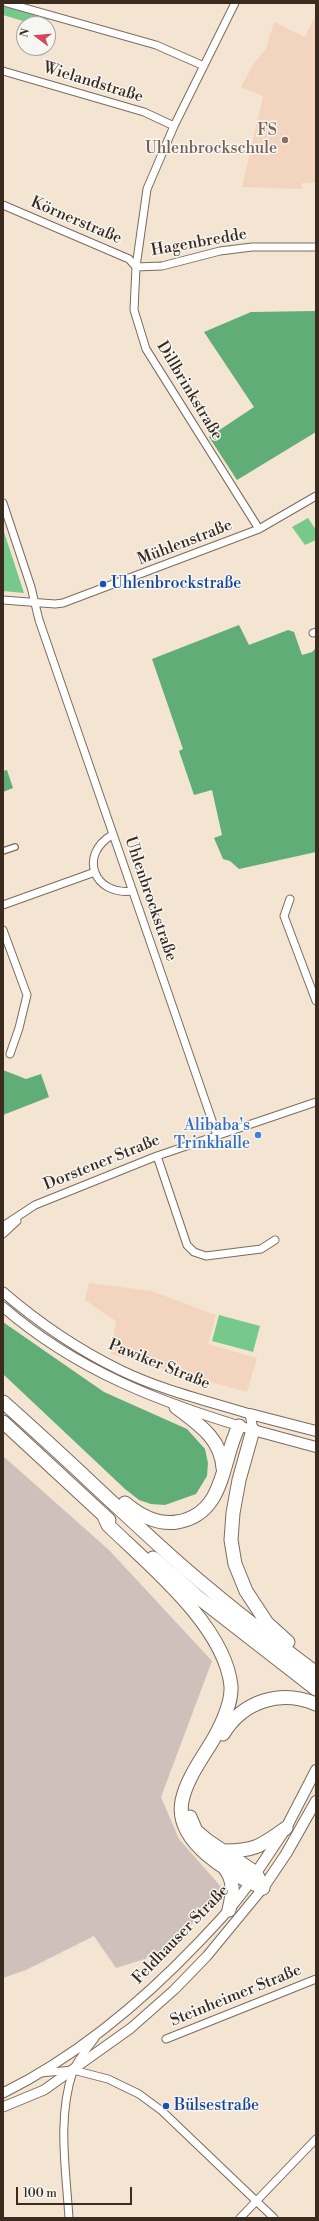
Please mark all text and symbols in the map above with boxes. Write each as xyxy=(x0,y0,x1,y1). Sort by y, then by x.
north arrow xyxy=(16,16,56,56)
text: N xyxy=(17,27,33,39)
street label: Wielandstraße xyxy=(41,59,145,107)
place label: FS Uhlenbrockschule xyxy=(145,121,277,159)
marker: FS Uhlenbrockschule xyxy=(280,135,290,145)
street label: Körnerstraße xyxy=(28,193,124,249)
street label: Hagenbredde xyxy=(150,225,248,261)
street label: Dillbrinkstraße xyxy=(152,338,226,444)
street label: Mühlenstraße xyxy=(135,516,235,570)
place label: Uhlenbrockstraße xyxy=(111,574,241,594)
marker: Uhlenbrockstraße xyxy=(98,579,108,589)
street label: Uhlenbrockstraße xyxy=(120,834,180,964)
place label: Alibaba's Trinkhalle xyxy=(174,1116,250,1154)
marker: Alibaba's Trinkhalle xyxy=(253,1130,263,1140)
street label: Dorstener Straße xyxy=(41,1131,163,1195)
street label: Pawiker Straße xyxy=(105,1336,213,1394)
street label: Feldhauser Straße xyxy=(129,1881,233,1989)
street label: Steinheimer Straße xyxy=(168,1961,304,2031)
place label: Bülsestraße xyxy=(174,2096,259,2116)
marker: Bülsestraße xyxy=(161,2101,171,2111)
scale bar xyxy=(18,2179,134,2205)
text: 100 m xyxy=(23,2186,57,2201)

